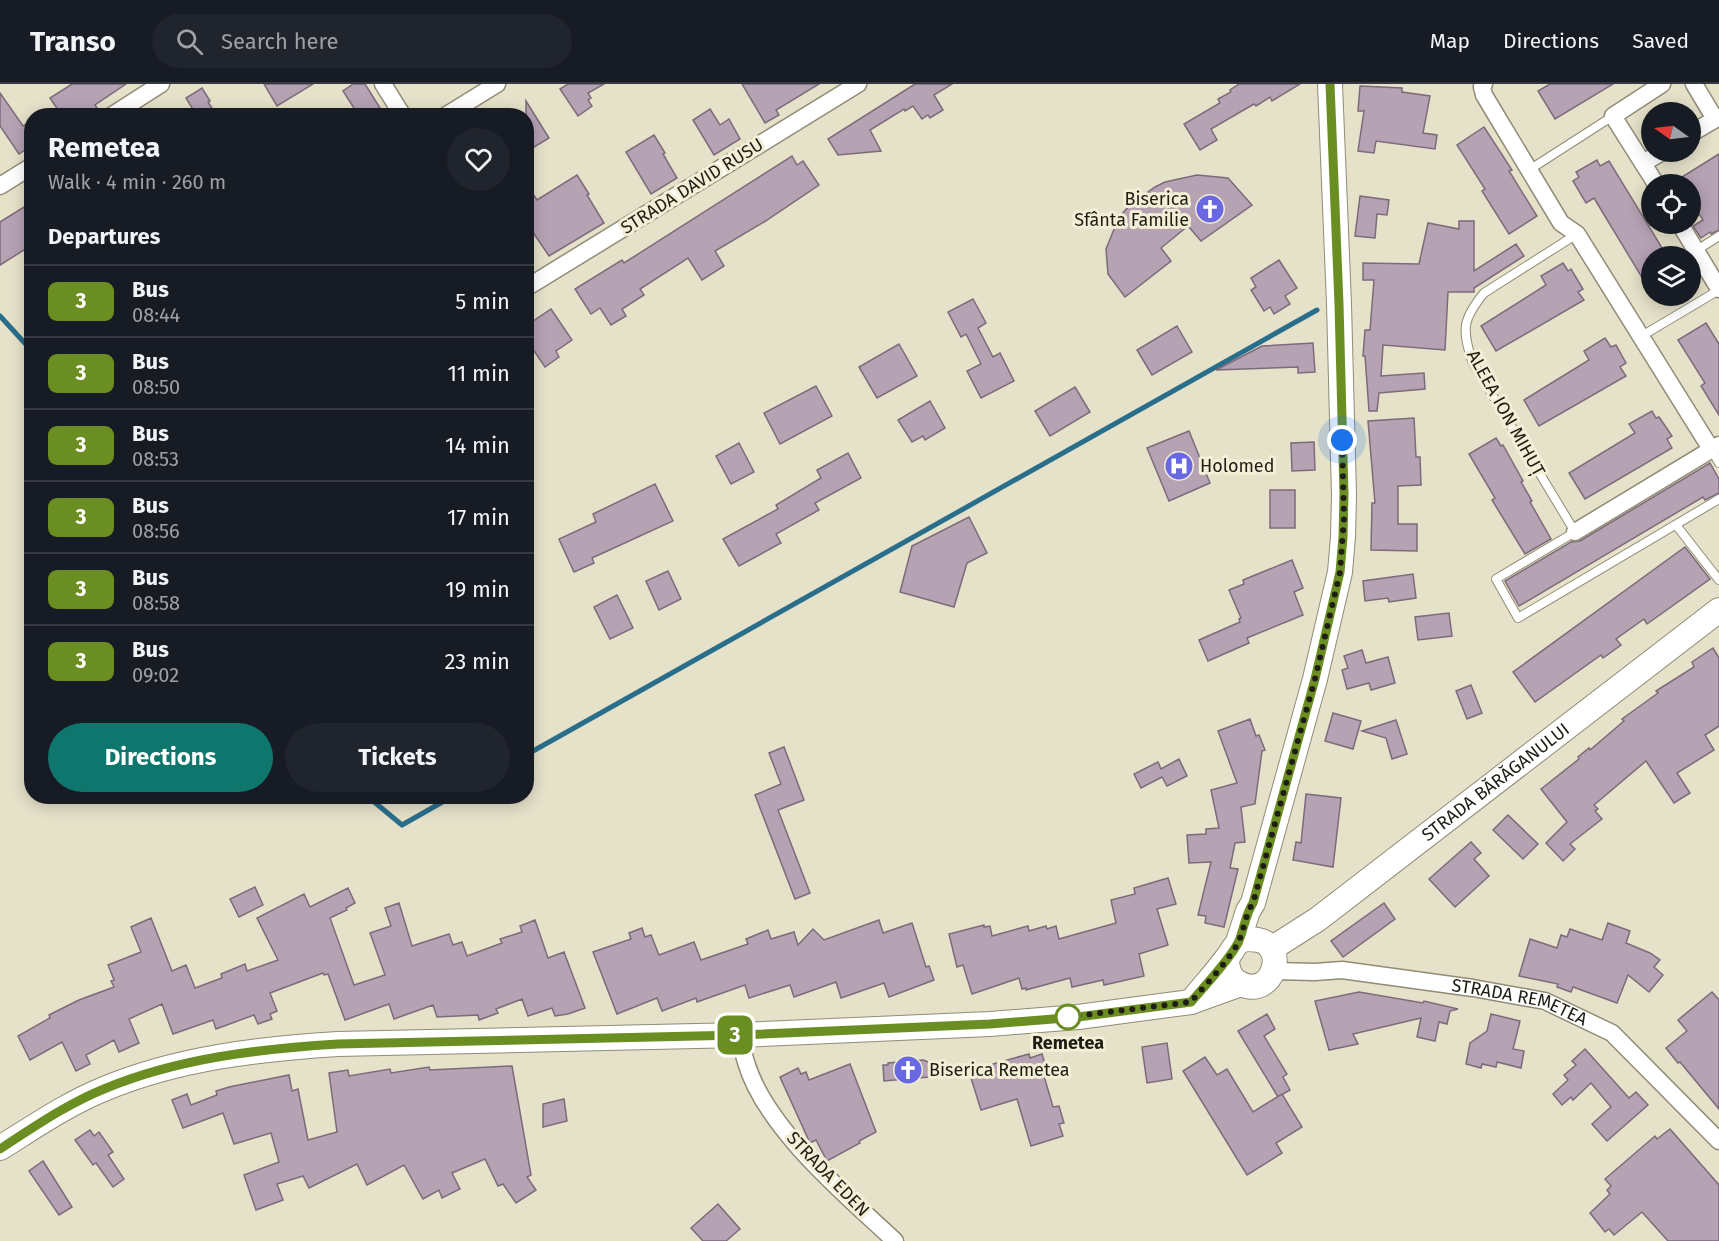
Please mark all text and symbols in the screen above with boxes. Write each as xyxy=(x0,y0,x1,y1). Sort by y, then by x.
search box xyxy=(152,14,572,68)
text: Transo xyxy=(30,25,116,58)
icon: search xyxy=(173,25,206,58)
text: Search here xyxy=(221,28,338,55)
text: Map xyxy=(1430,28,1470,54)
text: Directions xyxy=(1503,28,1599,54)
text: Saved xyxy=(1632,28,1689,54)
north arrow xyxy=(1641,102,1701,162)
map controls xyxy=(1641,102,1701,306)
button: heart xyxy=(447,128,510,191)
text: Remetea xyxy=(48,131,160,164)
street label: STRADA DAVID RUSU xyxy=(617,133,767,239)
text: Walk · 4 min · 260 m xyxy=(48,170,226,194)
button: locate xyxy=(1641,174,1701,234)
place label: Biserica Sfânta Familie xyxy=(1074,188,1189,231)
church icon: Biserica Sfânta Familie xyxy=(1194,193,1226,225)
text: Departures xyxy=(48,223,160,250)
button: layers xyxy=(1641,246,1701,306)
text: Bus xyxy=(132,276,169,303)
text: 3 xyxy=(76,288,86,314)
text: 5 min xyxy=(455,288,510,315)
text: 08:44 xyxy=(132,303,180,327)
street label: ALEEA ION MIHUȚ xyxy=(1461,346,1550,481)
text: Bus xyxy=(132,348,169,375)
text: 3 xyxy=(76,360,86,386)
text: 11 min xyxy=(447,360,510,387)
text: 08:50 xyxy=(132,375,180,399)
text: Bus xyxy=(132,420,169,447)
your location xyxy=(1327,425,1357,455)
text: 3 xyxy=(76,432,86,458)
text: 14 min xyxy=(445,432,510,459)
text: 08:53 xyxy=(132,447,179,471)
hospital icon: Holomed xyxy=(1163,450,1195,482)
place label: Holomed xyxy=(1200,455,1274,477)
text: Bus xyxy=(132,492,169,519)
text: 3 xyxy=(76,504,86,530)
text: 17 min xyxy=(447,504,510,531)
text: 08:56 xyxy=(132,519,180,543)
text: Bus xyxy=(132,564,169,591)
text: 3 xyxy=(76,576,86,602)
text: 19 min xyxy=(445,576,510,603)
text: 08:58 xyxy=(132,591,180,615)
text: Bus xyxy=(132,636,169,663)
text: 3 xyxy=(76,648,86,674)
text: 23 min xyxy=(444,648,510,675)
text: 09:02 xyxy=(132,663,179,687)
street label: STRADA BĂRĂGANULUI xyxy=(1417,718,1574,846)
button: Directions xyxy=(48,723,273,792)
button: Tickets xyxy=(285,723,510,792)
street label: STRADA REMETEA xyxy=(1450,974,1591,1031)
marker: Remetea xyxy=(1055,1004,1081,1030)
line badge: 3 xyxy=(716,1016,754,1054)
text: 3 xyxy=(730,1022,740,1048)
place label: Remetea xyxy=(1032,1032,1104,1054)
church icon: Biserica Remetea xyxy=(892,1054,924,1086)
place label: Biserica Remetea xyxy=(929,1059,1070,1081)
street label: STRADA EDEN xyxy=(782,1127,874,1221)

